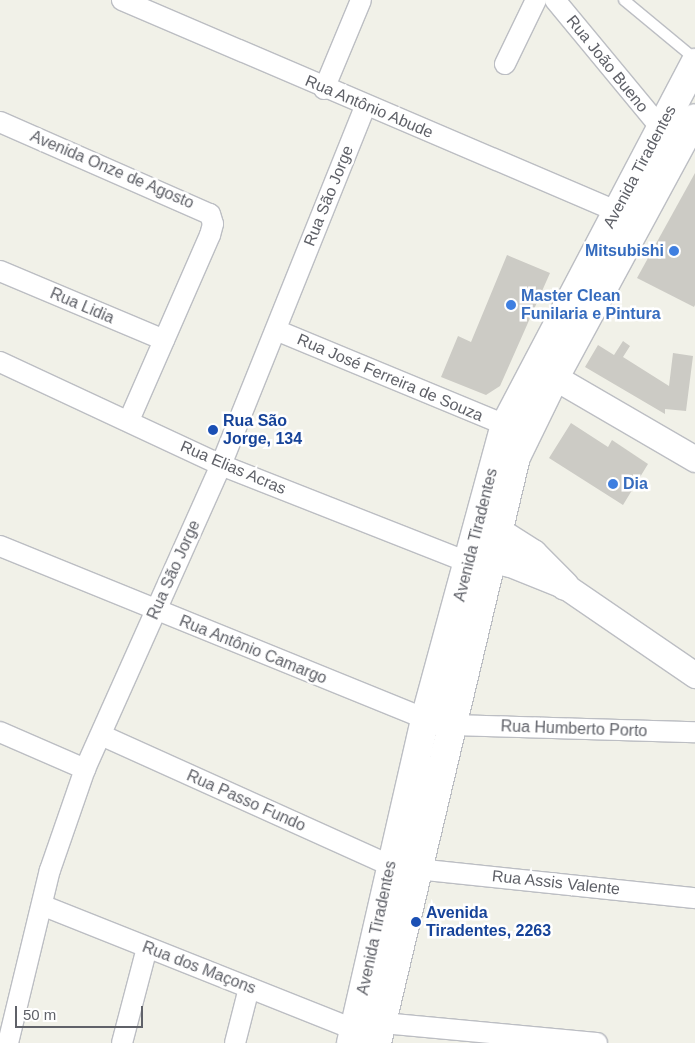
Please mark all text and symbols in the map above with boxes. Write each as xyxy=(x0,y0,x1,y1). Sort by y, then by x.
street label: Rua João Bueno xyxy=(562,12,652,116)
street label: Rua Antônio Abude xyxy=(301,71,437,143)
street label: Avenida Tiradentes xyxy=(599,102,681,232)
street label: Avenida Onze de Agosto xyxy=(27,127,197,213)
street label: Rua São Jorge xyxy=(300,143,358,249)
place label: Mitsubishi xyxy=(585,241,664,261)
marker: Mitsubishi xyxy=(668,245,680,257)
street label: Rua Lidia xyxy=(47,284,117,328)
place label: Master Clean Funilaria e Pintura xyxy=(521,286,661,324)
marker: Master Clean Funilaria e Pintura xyxy=(505,299,517,311)
street label: Rua José Ferreira de Souza xyxy=(294,330,486,426)
place label: Rua São Jorge, 134 xyxy=(223,411,302,449)
marker: Rua São Jorge, 134 xyxy=(207,424,219,436)
street label: Rua Elias Acras xyxy=(177,437,289,499)
street label: Avenida Tiradentes xyxy=(450,466,502,604)
place label: Dia xyxy=(623,474,648,494)
marker: Dia xyxy=(607,478,619,490)
street label: Rua São Jorge xyxy=(144,517,204,623)
street label: Rua Antônio Camargo xyxy=(176,611,330,689)
street label: Rua Humberto Porto xyxy=(500,717,648,741)
street label: Rua Passo Fundo xyxy=(184,766,308,836)
street label: Avenida Tiradentes xyxy=(353,859,401,997)
street label: Rua Assis Valente xyxy=(491,867,621,899)
place label: Avenida Tiradentes, 2263 xyxy=(426,903,551,941)
marker: Avenida Tiradentes, 2263 xyxy=(410,916,422,928)
street label: Rua dos Maçons xyxy=(140,938,258,998)
scale bar xyxy=(18,996,145,1028)
text: 50 m xyxy=(23,1006,56,1023)

